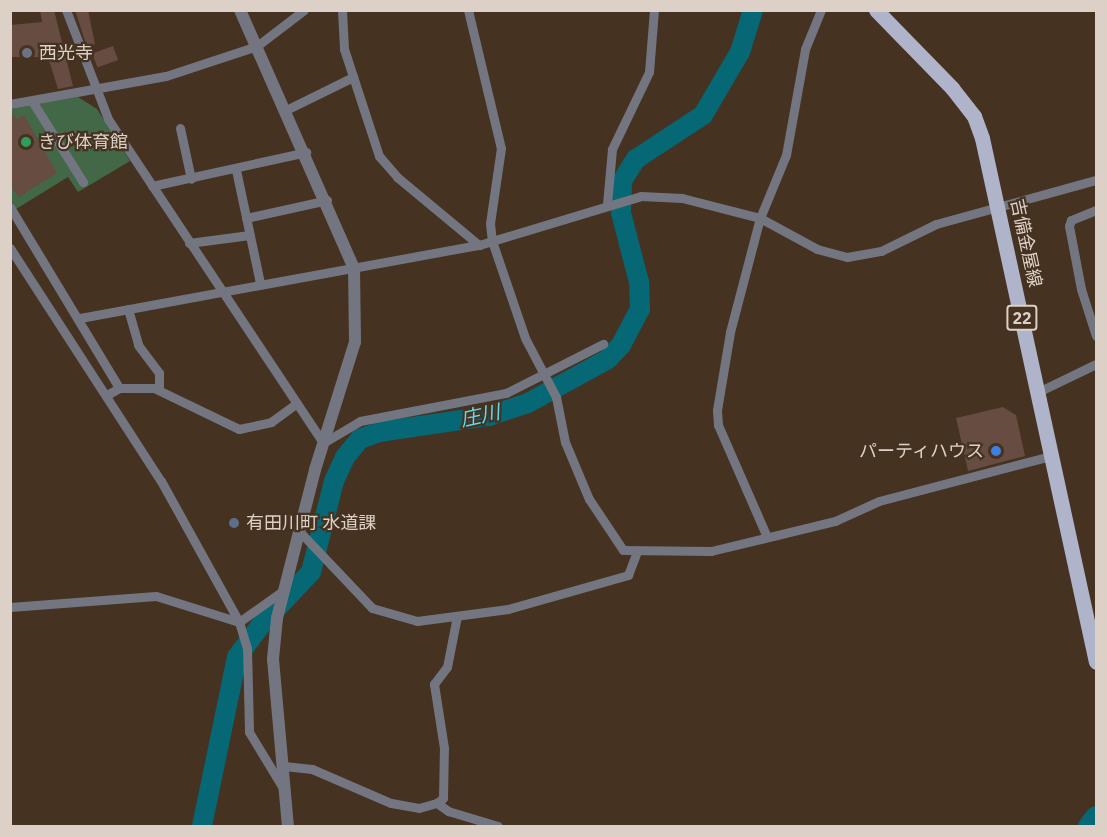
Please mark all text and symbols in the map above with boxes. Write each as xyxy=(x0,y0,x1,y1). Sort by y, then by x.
place label: 西光寺 xyxy=(39,42,93,64)
marker: 西光寺 xyxy=(20,46,34,60)
place label: きび体育館 xyxy=(38,131,128,153)
marker: きび体育館 xyxy=(19,135,33,149)
street label: 吉備金屋線 xyxy=(1006,197,1046,289)
road number: 22 xyxy=(1006,305,1038,331)
water label: 庄川 xyxy=(458,399,502,431)
place label: パーティハウス xyxy=(858,440,984,462)
marker: パーティハウス xyxy=(989,444,1003,458)
place label: 有田川町 水道課 xyxy=(246,512,376,534)
marker: 有田川町 水道課 xyxy=(227,516,241,530)

